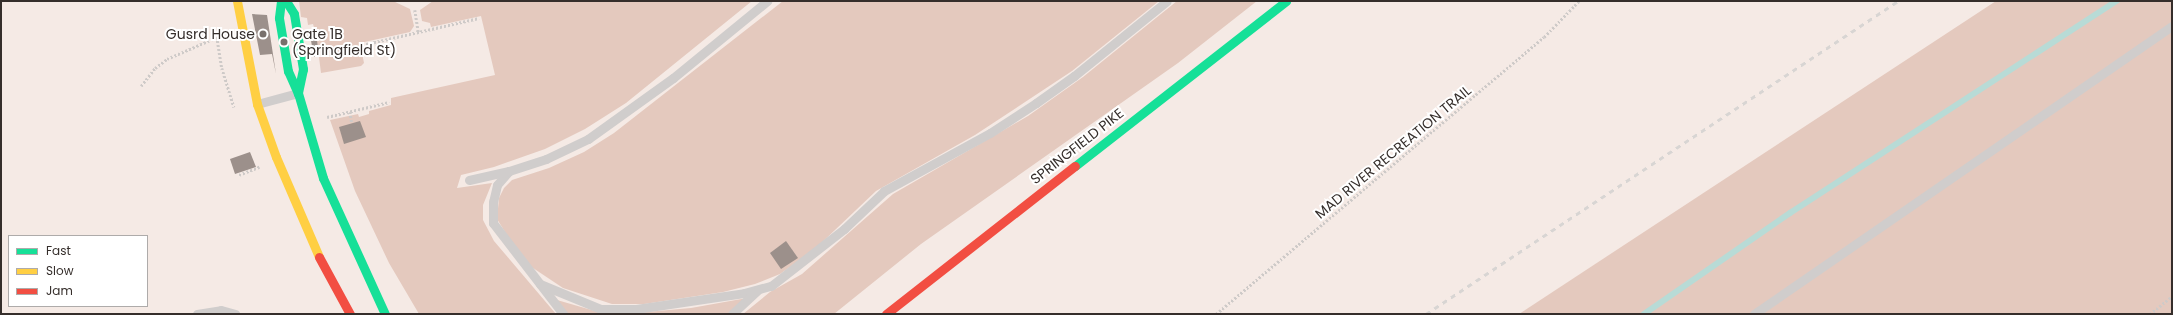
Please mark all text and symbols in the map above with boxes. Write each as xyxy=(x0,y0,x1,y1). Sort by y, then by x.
place label: Gusrd House xyxy=(166,26,255,42)
place label: Gate 1B (Springfield St) xyxy=(292,26,396,58)
marker: Gusrd House xyxy=(258,29,268,39)
marker: Gate 1B (Springfield St) xyxy=(279,37,289,47)
street label: MAD RIVER RECREATION TRAIL xyxy=(1312,82,1474,222)
street label: SPRINGFIELD PIKE xyxy=(1027,104,1127,188)
legend xyxy=(8,235,148,307)
text: Fast xyxy=(46,242,71,259)
text: Slow xyxy=(46,262,74,279)
text: Jam xyxy=(46,282,73,299)

